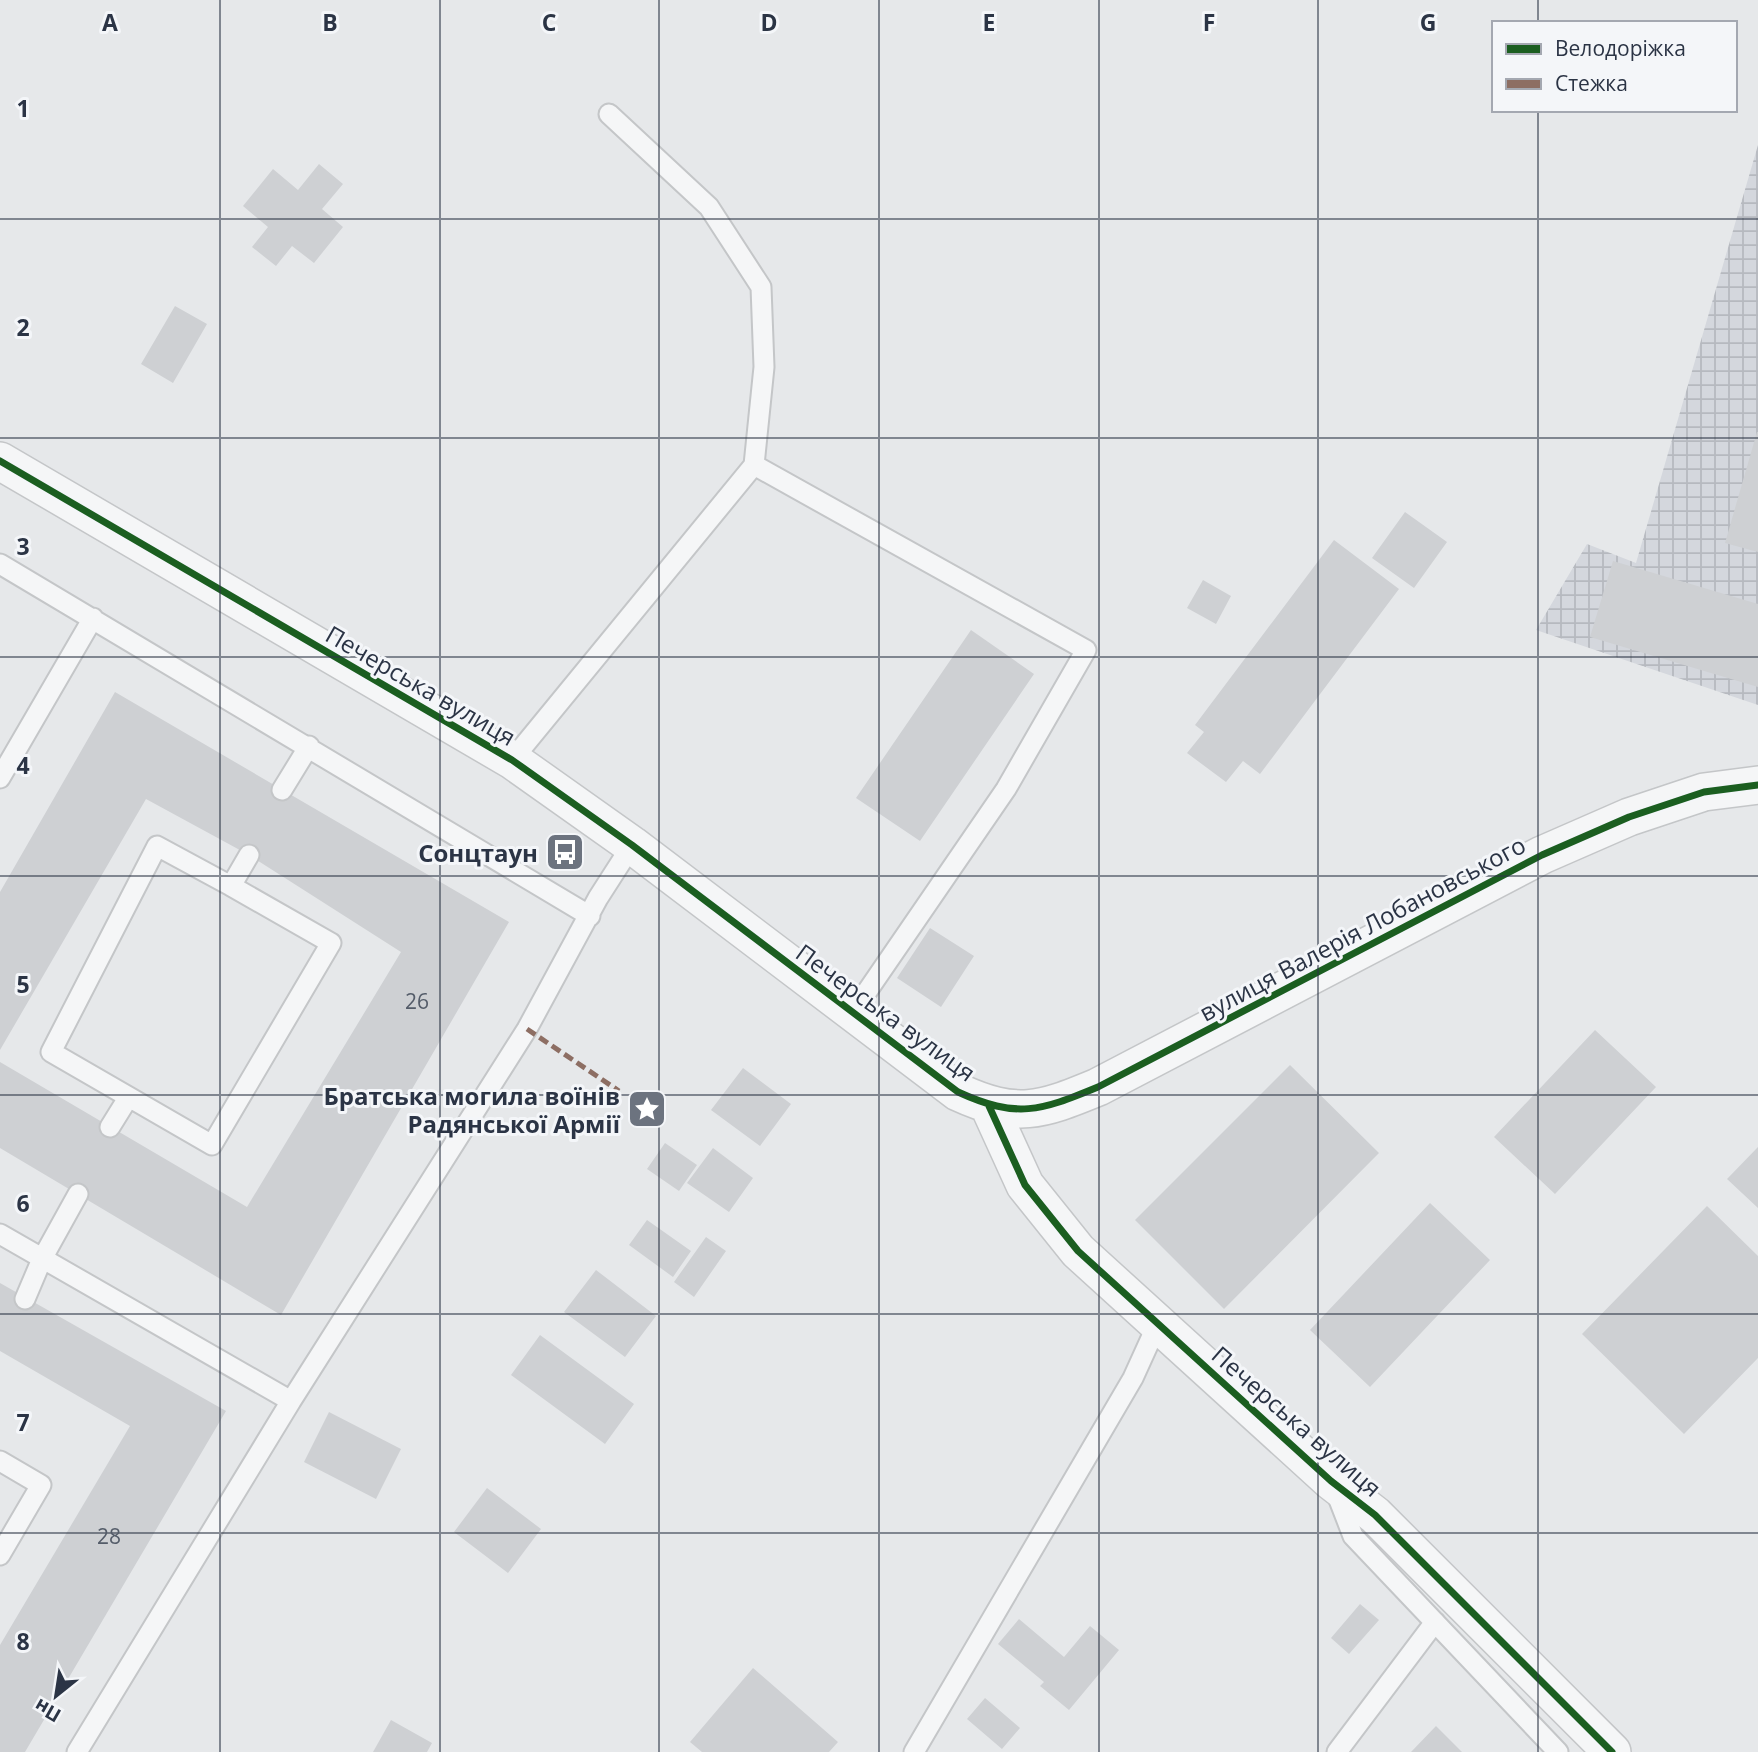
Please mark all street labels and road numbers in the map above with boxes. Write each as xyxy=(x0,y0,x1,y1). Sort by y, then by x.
street label: Печерська вулиця xyxy=(320,617,522,753)
street label: вулиця Валерія Лобановського xyxy=(1193,828,1531,1028)
street label: Печерська вулиця xyxy=(790,936,982,1088)
street label: Печерська вулиця xyxy=(1205,1338,1389,1504)

